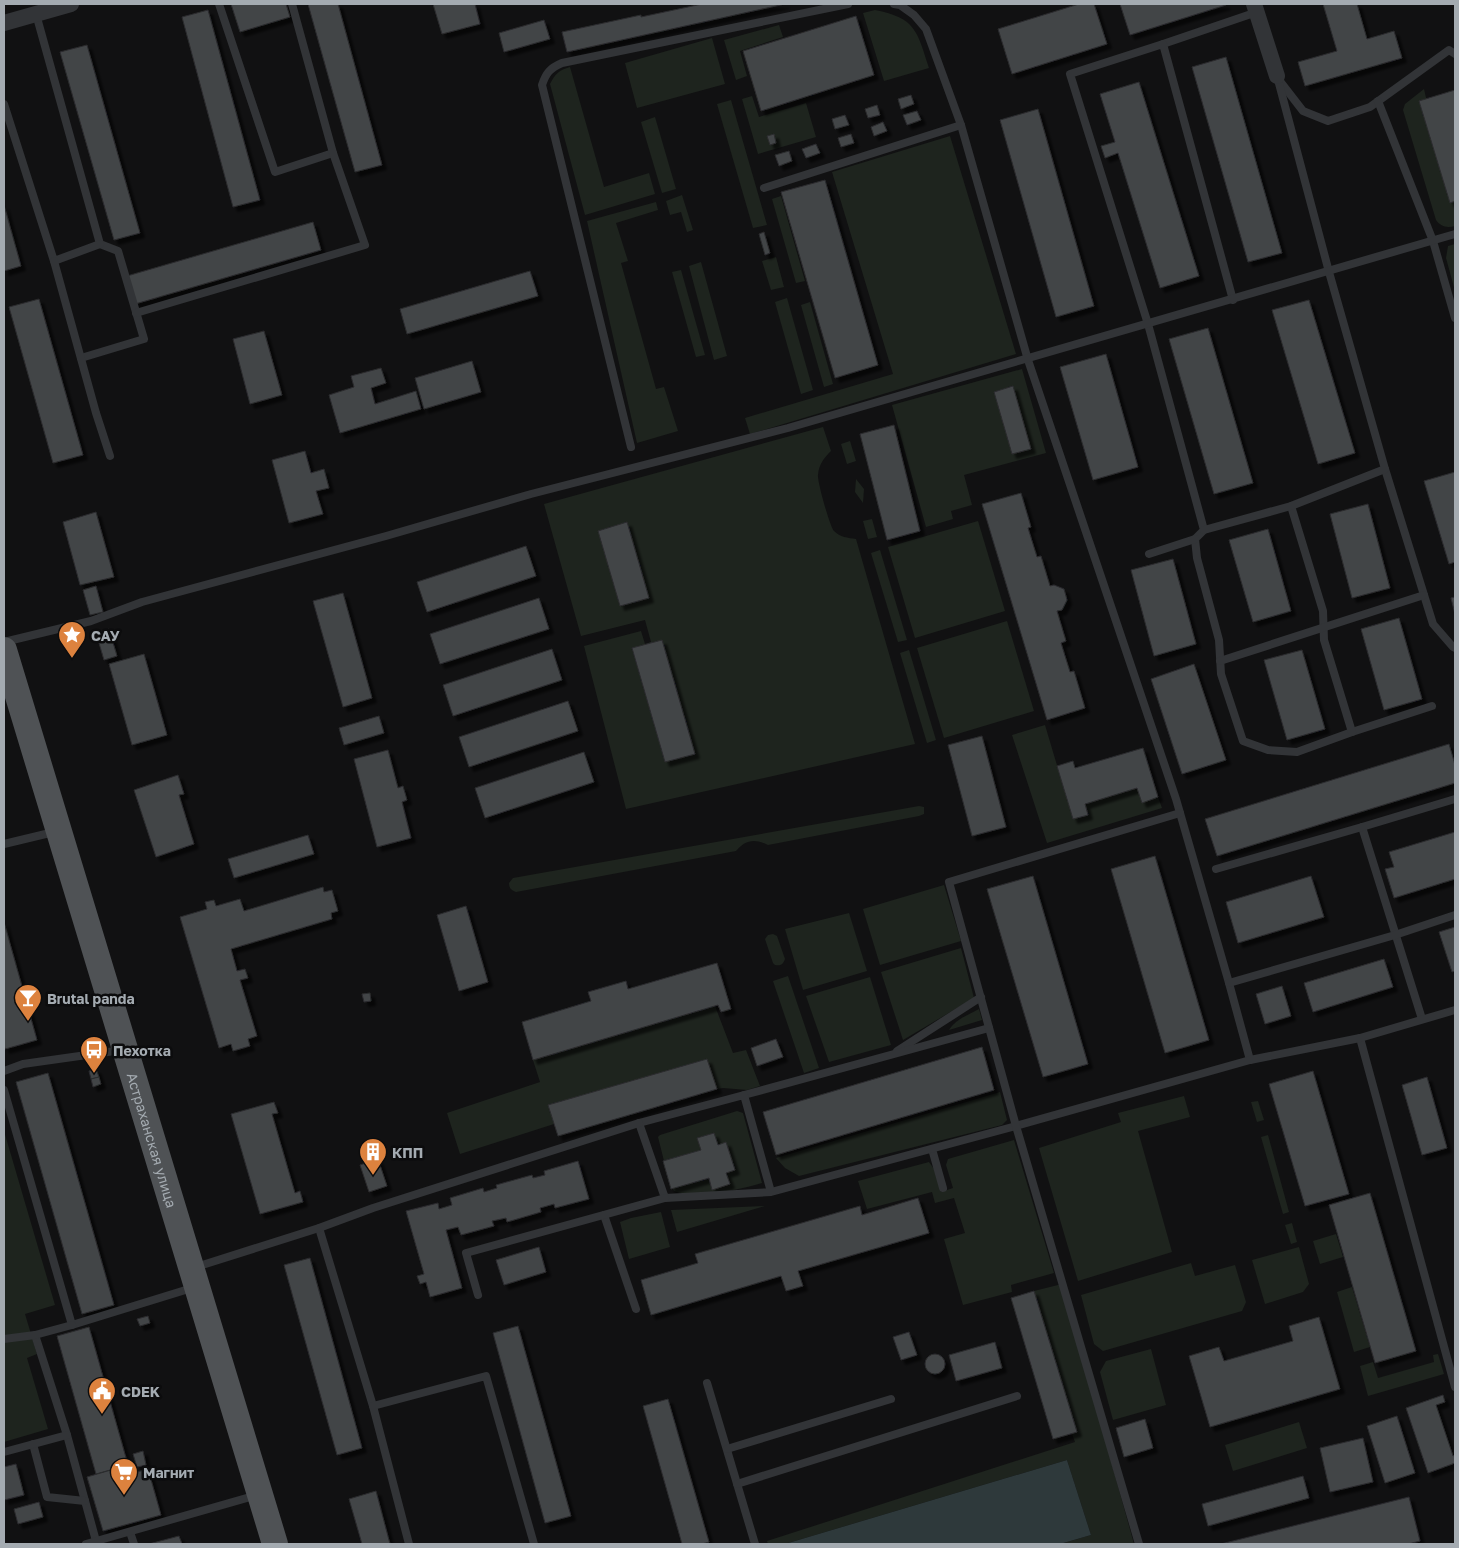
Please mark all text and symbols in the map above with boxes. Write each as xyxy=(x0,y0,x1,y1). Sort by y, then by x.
place icon: САУ xyxy=(57,620,87,659)
place label: САУ xyxy=(91,627,120,644)
bar icon: Brutal panda xyxy=(13,983,43,1022)
place label: Brutal panda xyxy=(47,990,135,1007)
bus stop icon: Пехотка xyxy=(79,1035,109,1074)
place label: Пехотка xyxy=(113,1042,171,1059)
street label: Астраханская улица xyxy=(124,1070,181,1210)
building icon: КПП xyxy=(358,1137,388,1176)
place label: КПП xyxy=(392,1144,423,1161)
public building icon: CDEK xyxy=(87,1376,117,1415)
place label: CDEK xyxy=(121,1383,160,1400)
supermarket icon: Магнит xyxy=(109,1457,139,1496)
place label: Магнит xyxy=(143,1464,194,1481)

